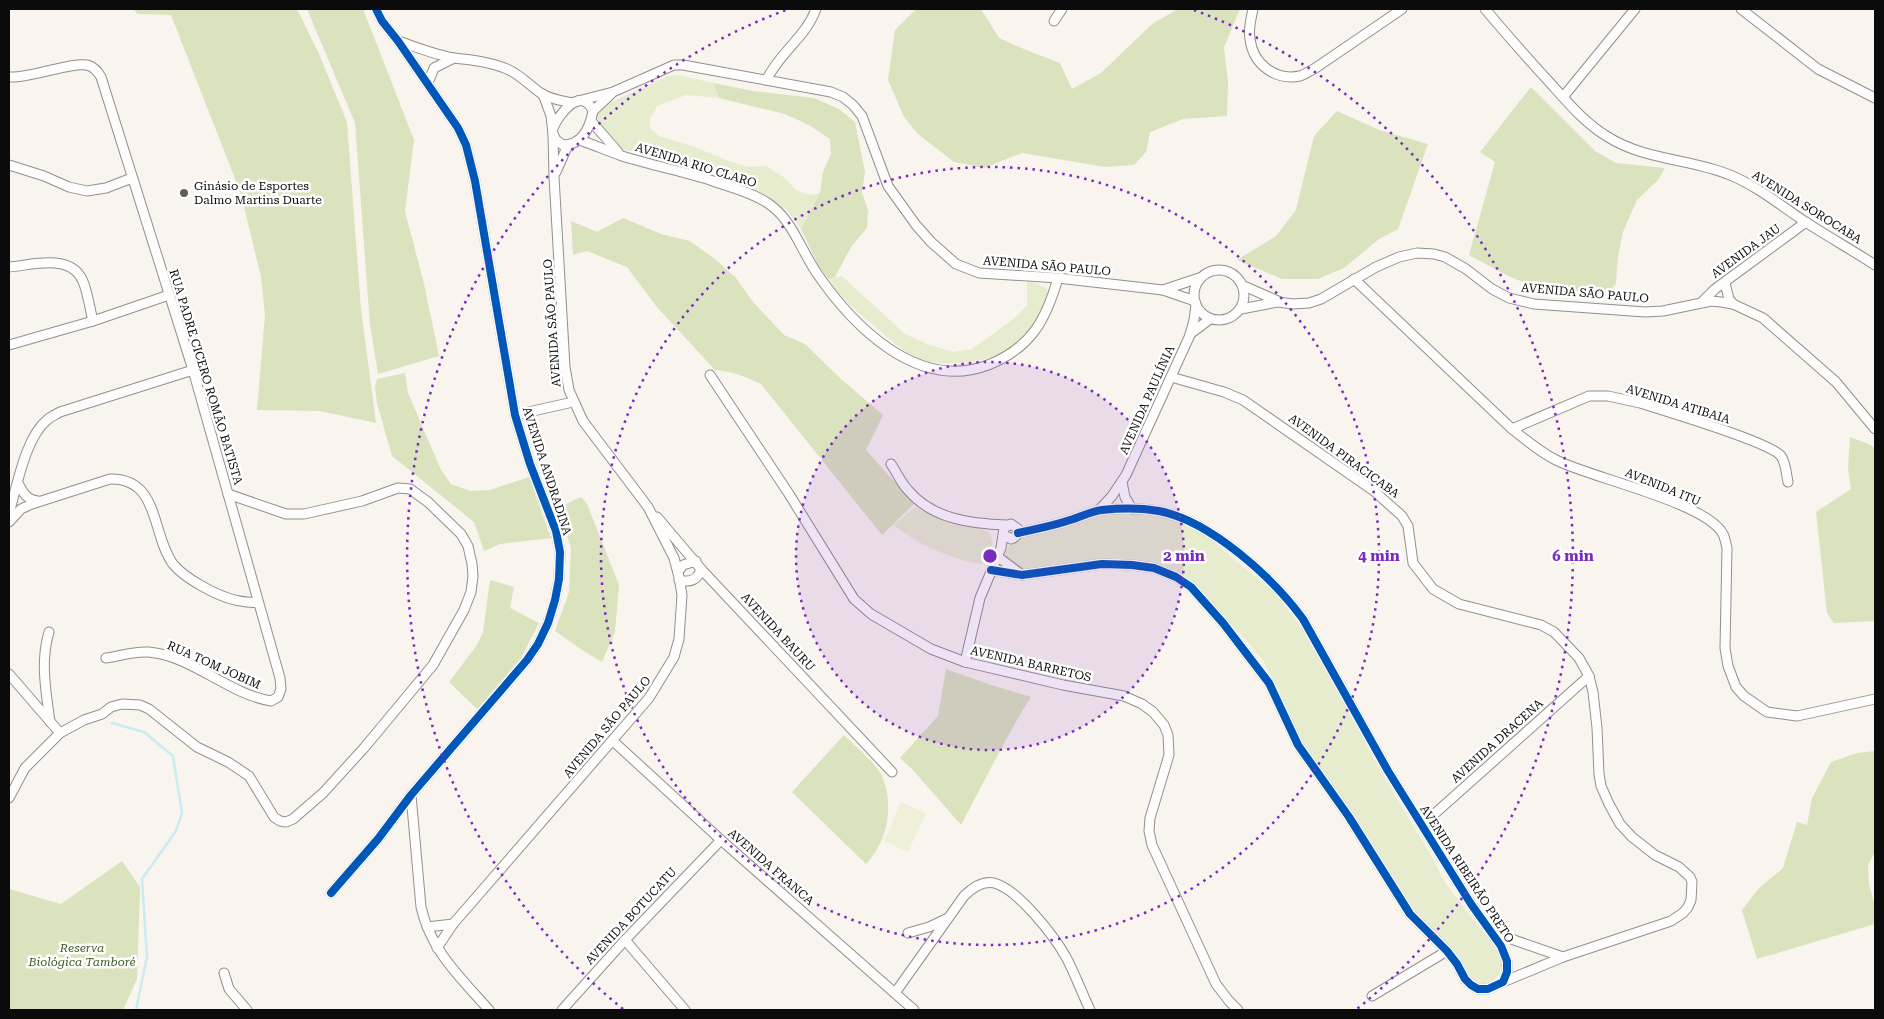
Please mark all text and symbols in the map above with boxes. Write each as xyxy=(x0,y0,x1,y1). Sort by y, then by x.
street label: AVENIDA RIO CLARO xyxy=(634,140,758,190)
street label: AVENIDA SOROCABA xyxy=(1750,168,1865,247)
place label: Ginásio de Esportes Dalmo Martins Duarte xyxy=(194,179,322,207)
marker: Ginásio de Esportes Dalmo Martins Duarte xyxy=(178,187,190,199)
street label: AVENIDA JAU xyxy=(1709,221,1784,281)
street label: AVENIDA SÃO PAULO xyxy=(983,253,1111,279)
street label: AVENIDA SÃO PAULO xyxy=(541,259,563,387)
street label: RUA PADRE CICERO ROMÃO BATISTA xyxy=(166,268,246,487)
street label: AVENIDA SÃO PAULO xyxy=(1521,280,1649,306)
street label: AVENIDA PAULÍNIA xyxy=(1117,343,1178,457)
street label: AVENIDA ATIBAIA xyxy=(1624,382,1732,427)
street label: AVENIDA ANDRADINA xyxy=(520,405,575,537)
street label: AVENIDA PIRACICABA xyxy=(1286,411,1403,501)
street label: AVENIDA ITU xyxy=(1623,465,1703,509)
centre of rings xyxy=(981,547,999,565)
text: 2 min xyxy=(1163,547,1205,565)
text: 4 min xyxy=(1358,547,1400,565)
text: 6 min xyxy=(1552,547,1594,565)
street label: AVENIDA BAURU xyxy=(738,590,818,674)
street label: RUA TOM JOBIM xyxy=(165,638,263,692)
street label: AVENIDA BARRETOS xyxy=(969,643,1093,685)
street label: AVENIDA SÃO PAULO xyxy=(560,673,654,781)
street label: AVENIDA DRACENA xyxy=(1448,696,1546,786)
street label: AVENIDA RIBEIRÃO PRETO xyxy=(1417,803,1517,945)
street label: AVENIDA FRANCA xyxy=(725,826,817,908)
street label: AVENIDA BOTUCATU xyxy=(582,864,680,967)
park label: Reserva Biológica Tamboré xyxy=(27,941,136,969)

